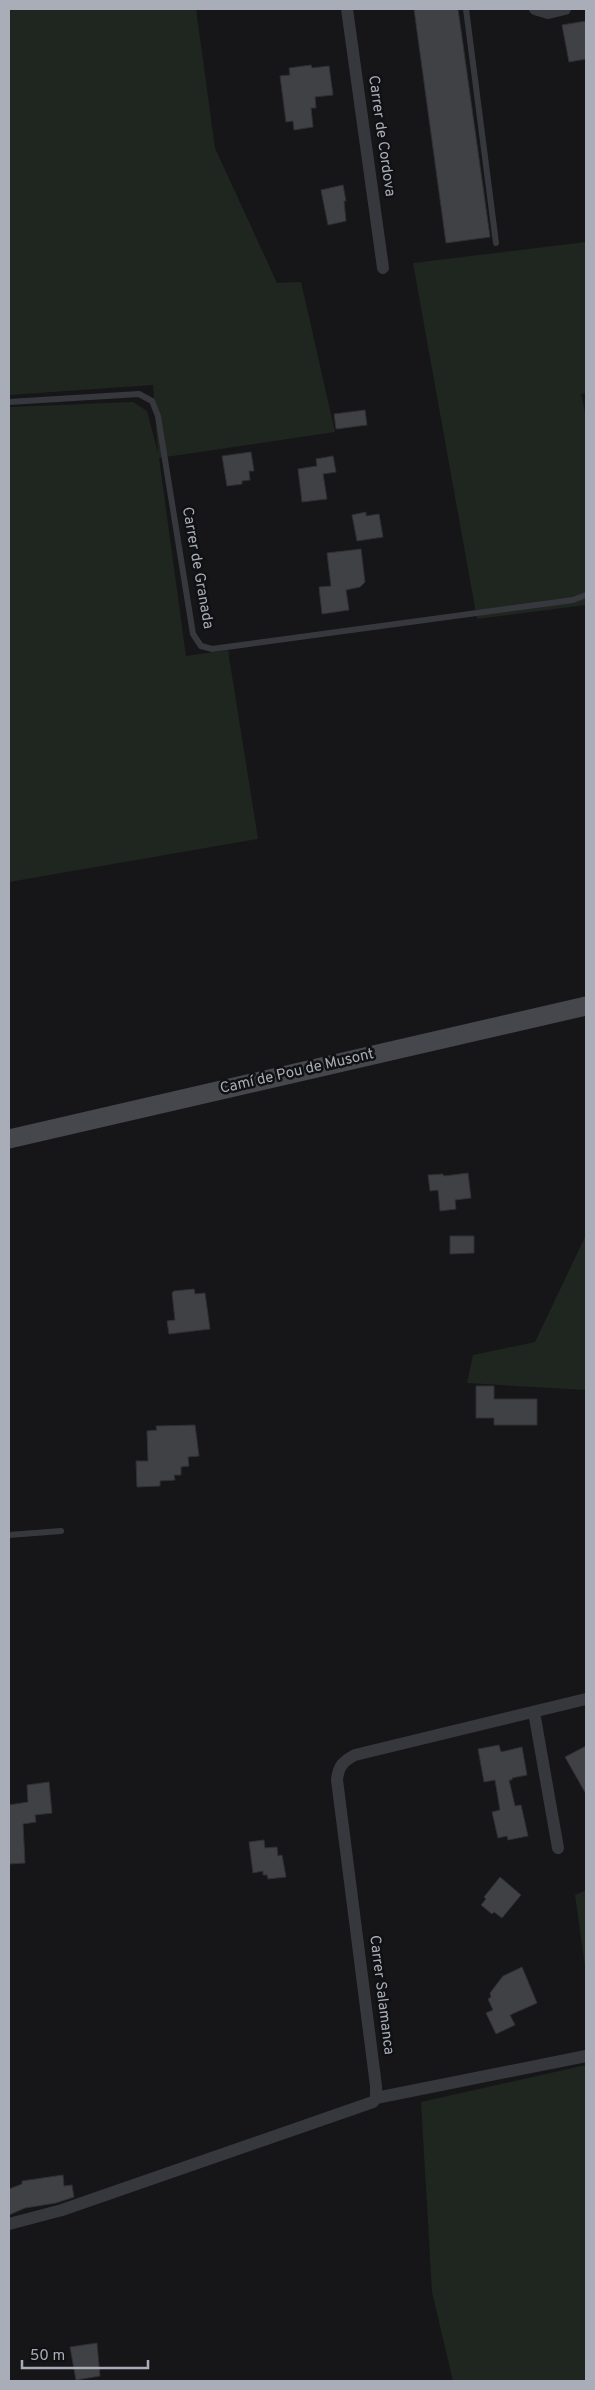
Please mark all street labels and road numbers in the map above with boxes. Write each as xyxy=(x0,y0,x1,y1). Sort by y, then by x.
street label: Carrer de Cordova xyxy=(363,74,399,198)
street label: Carrer de Granada xyxy=(177,506,217,630)
street label: Camí de Pou de Musont xyxy=(218,1045,376,1099)
street label: Carrer Salamanca xyxy=(364,1934,398,2056)

